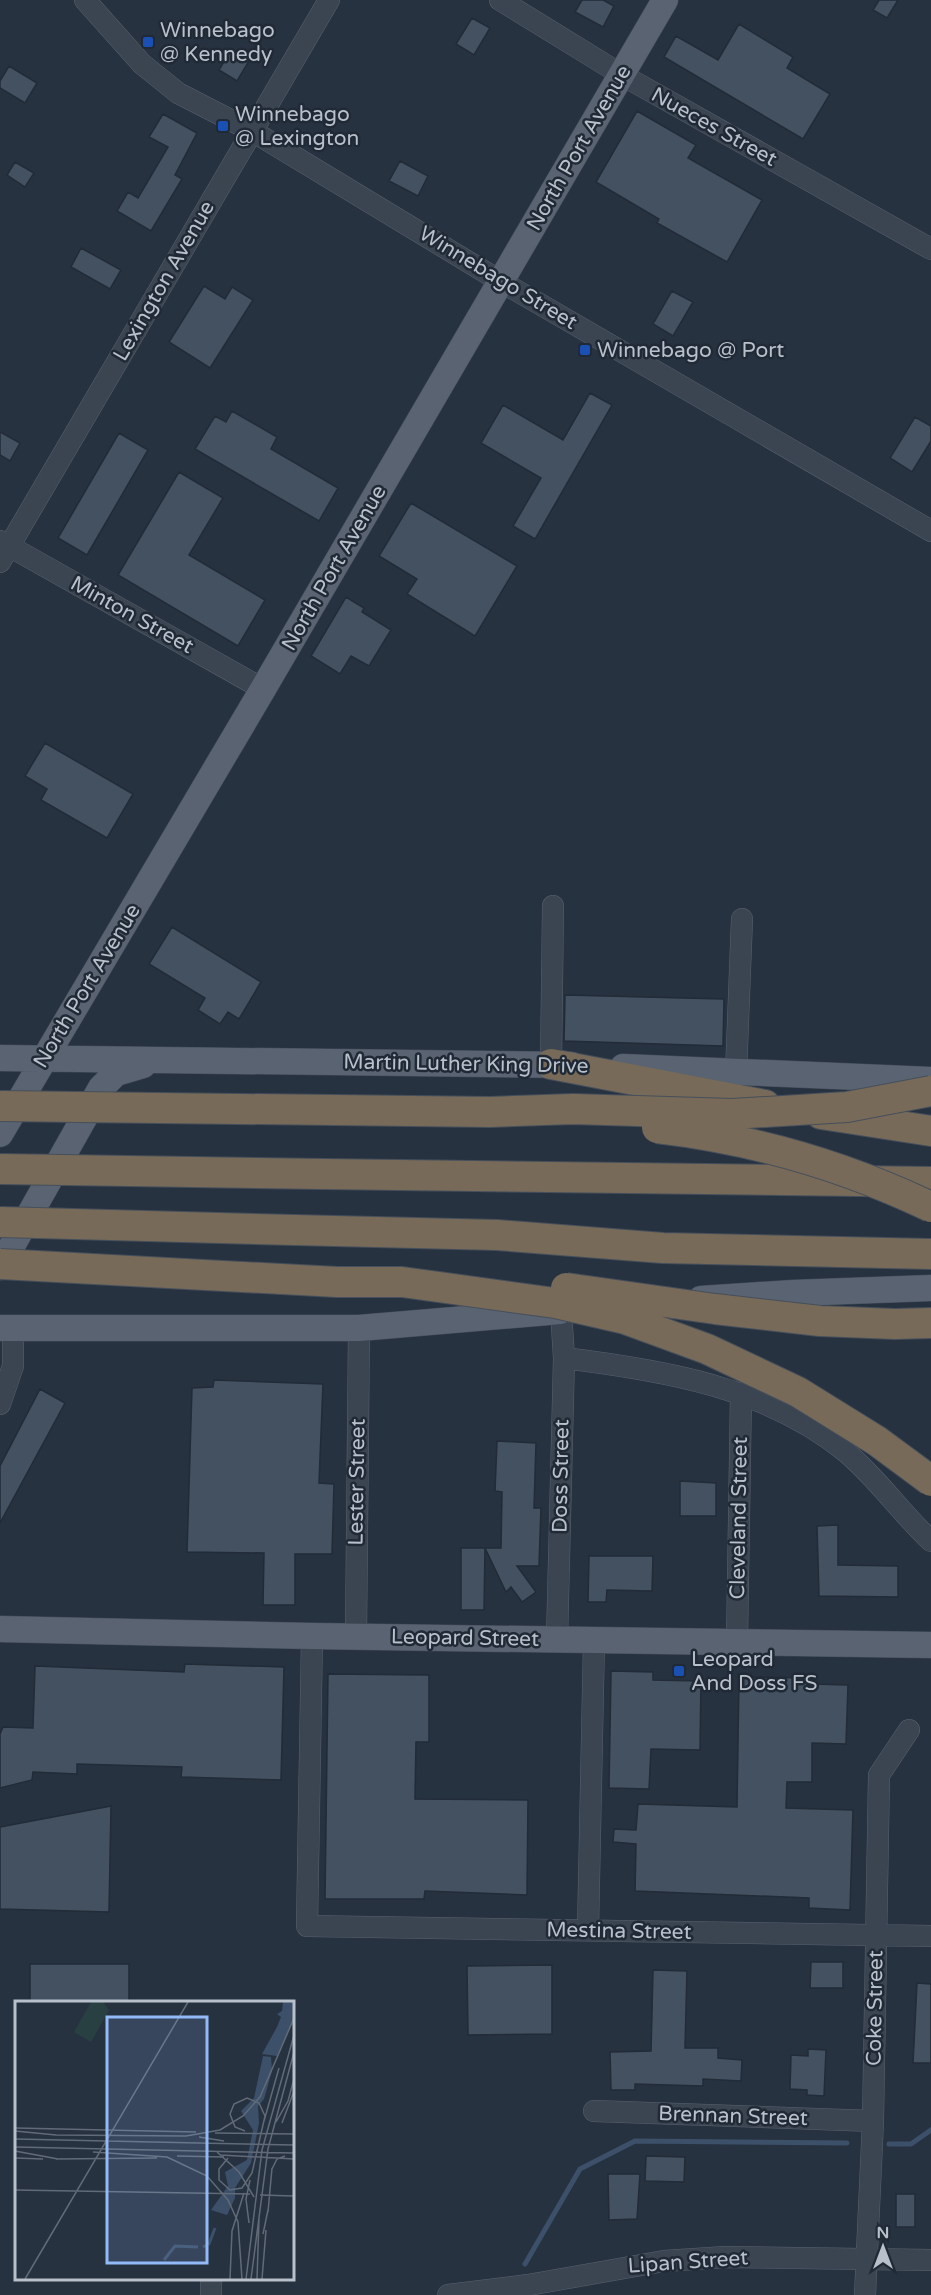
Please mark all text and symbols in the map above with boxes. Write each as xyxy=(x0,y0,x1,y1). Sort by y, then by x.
place label: Winnebago @ Kennedy xyxy=(160,18,275,67)
marker: Winnebago @ Kennedy xyxy=(141,35,155,49)
street label: North Port Avenue xyxy=(521,61,637,235)
street label: Nueces Street xyxy=(647,82,781,172)
place label: Winnebago @ Lexington xyxy=(235,102,359,151)
marker: Winnebago @ Lexington xyxy=(216,119,230,133)
street label: Lexington Avenue xyxy=(108,196,220,365)
street label: Winnebago Street xyxy=(414,221,582,335)
place label: Winnebago @ Port xyxy=(597,338,784,363)
marker: Winnebago @ Port xyxy=(578,343,592,357)
street label: North Port Avenue xyxy=(276,481,392,655)
street label: Minton Street xyxy=(66,571,198,659)
street label: North Port Avenue xyxy=(28,899,146,1073)
street label: Martin Luther King Drive xyxy=(343,1049,589,1079)
street label: Lester Street xyxy=(343,1418,371,1546)
street label: Doss Street xyxy=(548,1419,574,1533)
street label: Cleveland Street xyxy=(725,1436,753,1600)
street label: Leopard Street xyxy=(391,1624,539,1652)
place label: Leopard And Doss FS xyxy=(691,1647,818,1696)
marker: Leopard And Doss FS xyxy=(672,1664,686,1678)
street label: Mestina Street xyxy=(546,1917,692,1945)
street label: Coke Street xyxy=(861,1950,889,2066)
inset map xyxy=(15,2001,294,2280)
street label: Brennan Street xyxy=(658,2101,808,2131)
north arrow xyxy=(853,2217,913,2277)
text: N xyxy=(877,2223,889,2243)
street label: Lipan Street xyxy=(627,2245,749,2279)

